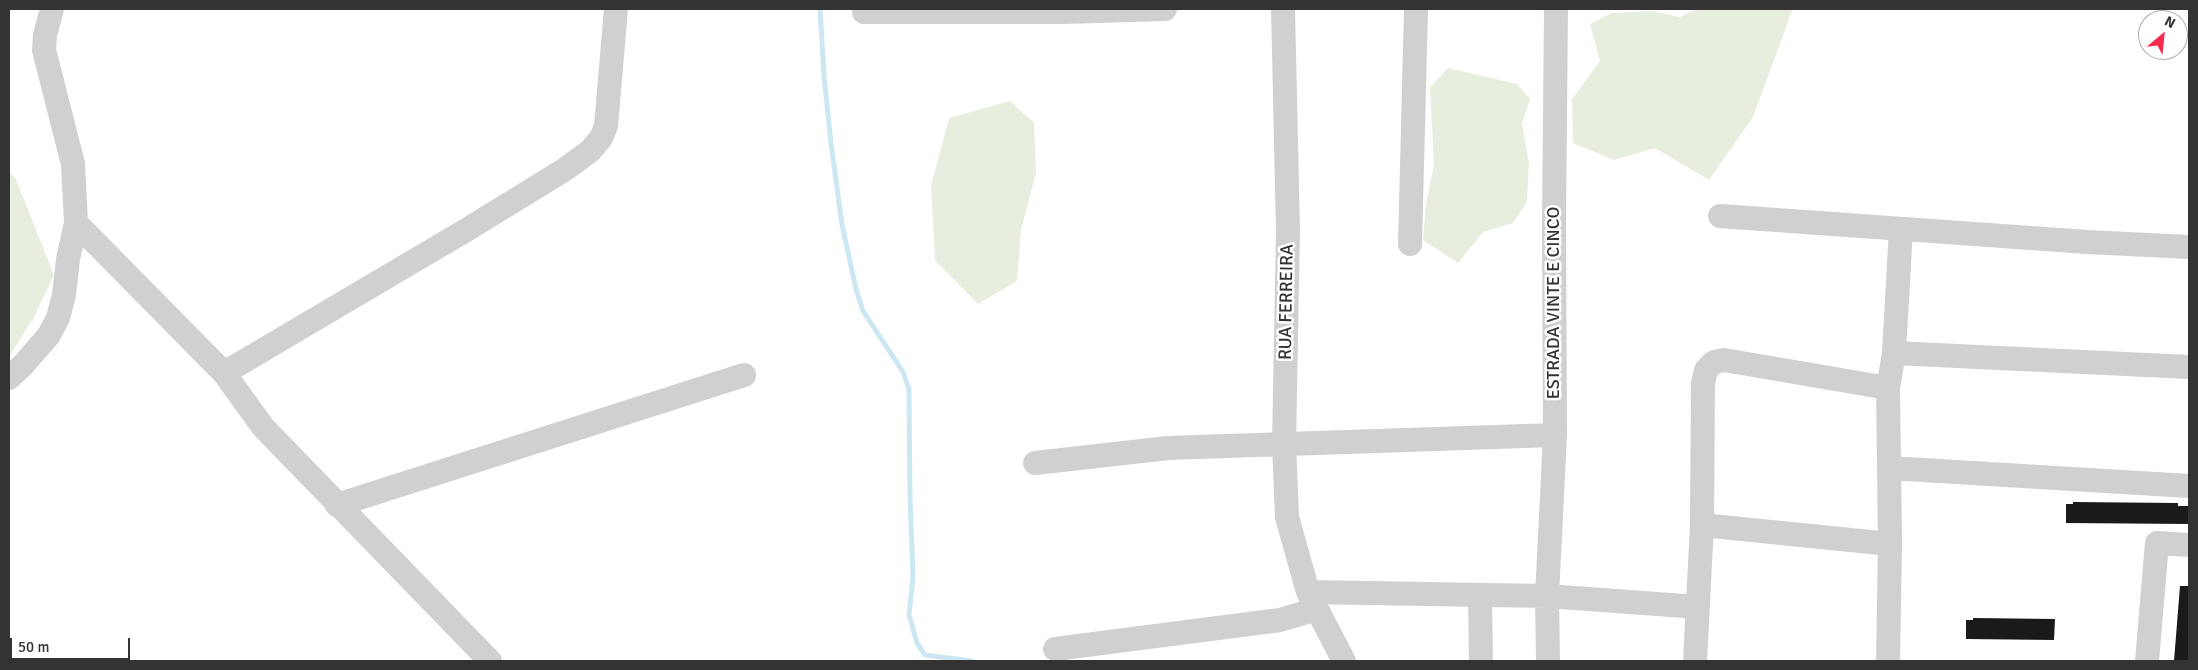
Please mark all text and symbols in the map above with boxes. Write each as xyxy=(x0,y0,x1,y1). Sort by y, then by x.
north arrow xyxy=(2138,10,2188,60)
text: N xyxy=(2162,12,2178,32)
street label: ESTRADA VINTE E CINCO xyxy=(1543,207,1565,399)
street label: RUA FERREIRA xyxy=(1275,244,1299,360)
scale bar xyxy=(12,628,132,660)
text: 50 m xyxy=(18,638,49,656)

